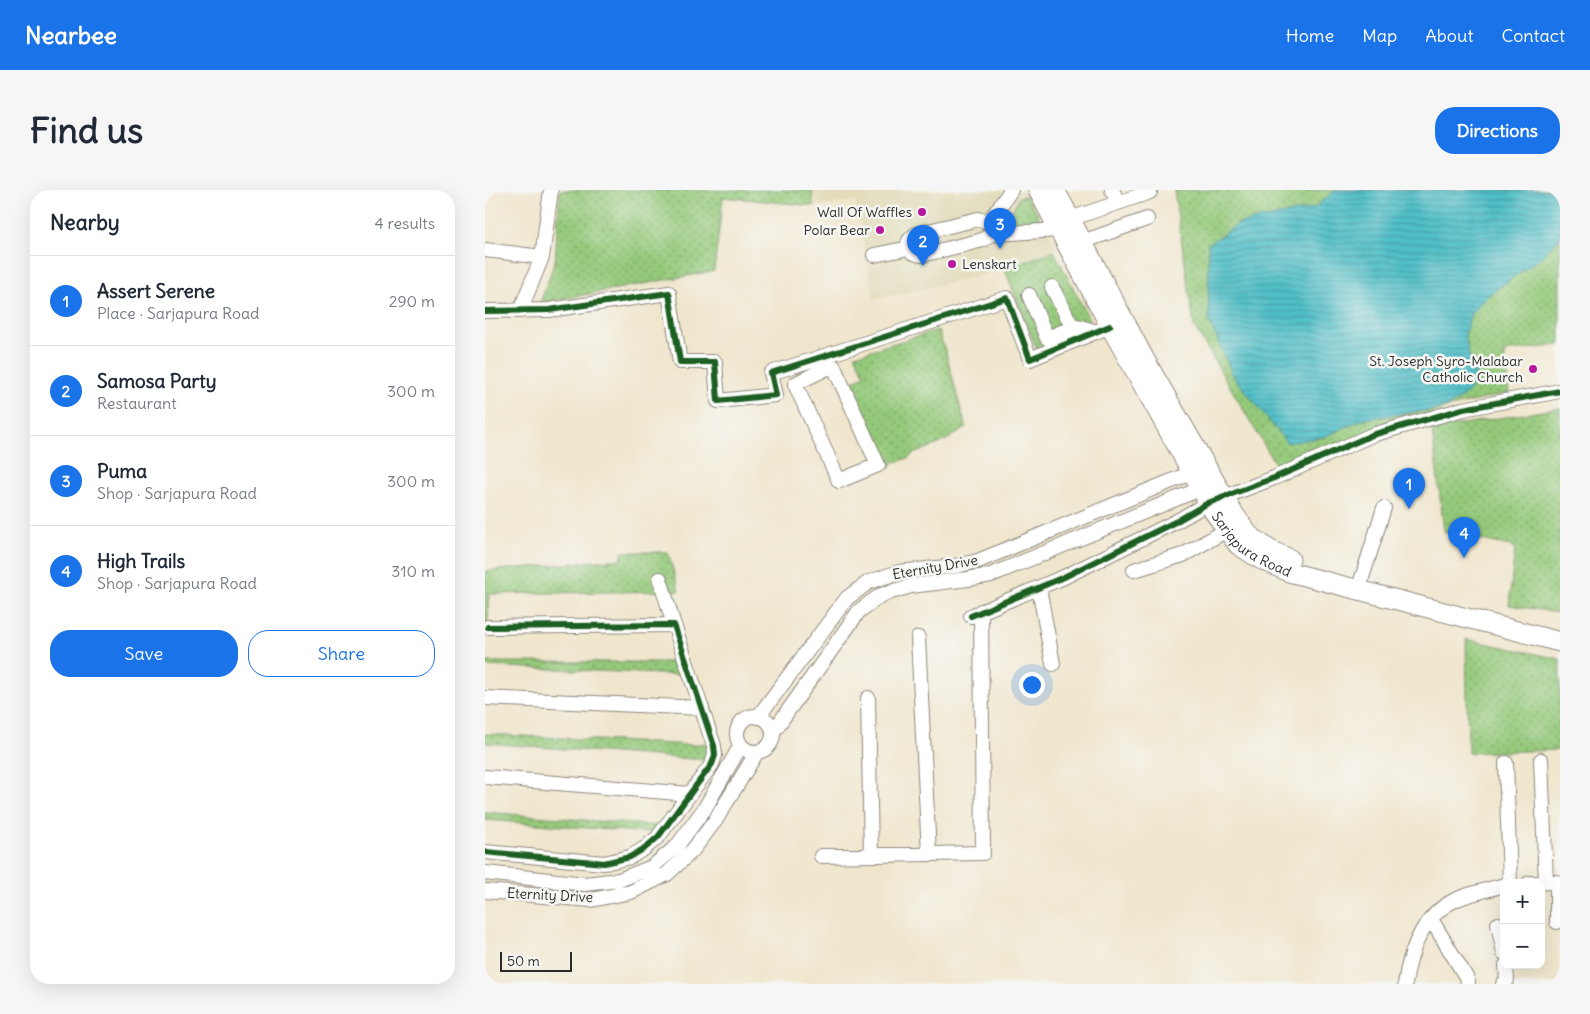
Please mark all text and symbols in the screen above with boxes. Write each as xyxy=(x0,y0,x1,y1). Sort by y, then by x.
text: Nearbee xyxy=(25,20,117,50)
text: Home xyxy=(1286,24,1334,47)
text: Map xyxy=(1362,24,1397,47)
text: About xyxy=(1425,24,1473,47)
text: Contact xyxy=(1501,24,1565,47)
button: Directions xyxy=(1435,107,1560,154)
text: Find us xyxy=(30,108,143,152)
place label: Wall Of Waffles xyxy=(817,203,912,221)
marker: Wall Of Waffles xyxy=(916,206,928,218)
pin: 3 xyxy=(984,208,1016,249)
text: Nearby xyxy=(50,209,120,236)
text: 4 results xyxy=(374,213,435,233)
place label: Polar Bear xyxy=(803,221,870,239)
marker: Polar Bear xyxy=(874,224,886,236)
pin: 2 xyxy=(907,225,939,266)
place label: Lenskart xyxy=(962,255,1017,273)
marker: Lenskart xyxy=(946,258,958,270)
text: Assert Serene xyxy=(97,279,215,303)
text: 1 xyxy=(63,291,69,311)
text: 290 m xyxy=(389,291,435,311)
text: Place · Sarjapura Road xyxy=(97,303,259,323)
place label: St. Joseph Syro-Malabar Catholic Church xyxy=(1369,352,1523,386)
marker: St. Joseph Syro-Malabar Catholic Church xyxy=(1527,363,1539,375)
text: Samosa Party xyxy=(97,369,217,393)
text: 2 xyxy=(62,381,70,401)
text: 300 m xyxy=(387,381,435,401)
text: Restaurant xyxy=(97,393,177,413)
text: Puma xyxy=(97,459,147,483)
pin: 1 xyxy=(1393,468,1425,509)
text: 3 xyxy=(61,471,71,491)
text: 300 m xyxy=(387,471,435,491)
text: Shop · Sarjapura Road xyxy=(97,483,257,503)
street label: Sarjapura Road xyxy=(1208,508,1294,581)
pin: 4 xyxy=(1448,517,1480,558)
text: High Trails xyxy=(97,549,185,573)
street label: Eternity Drive xyxy=(891,551,979,583)
text: 4 xyxy=(61,561,71,581)
text: 310 m xyxy=(391,561,435,581)
text: Shop · Sarjapura Road xyxy=(97,573,257,593)
button: Save xyxy=(50,630,238,677)
button: Share xyxy=(248,630,435,677)
your location xyxy=(1019,672,1045,698)
map controls xyxy=(1500,879,1545,969)
button: + xyxy=(1500,879,1545,924)
street label: Eternity Drive xyxy=(506,884,594,906)
button: − xyxy=(1500,924,1545,969)
scale bar xyxy=(500,949,573,972)
text: 50 m xyxy=(507,952,540,970)

